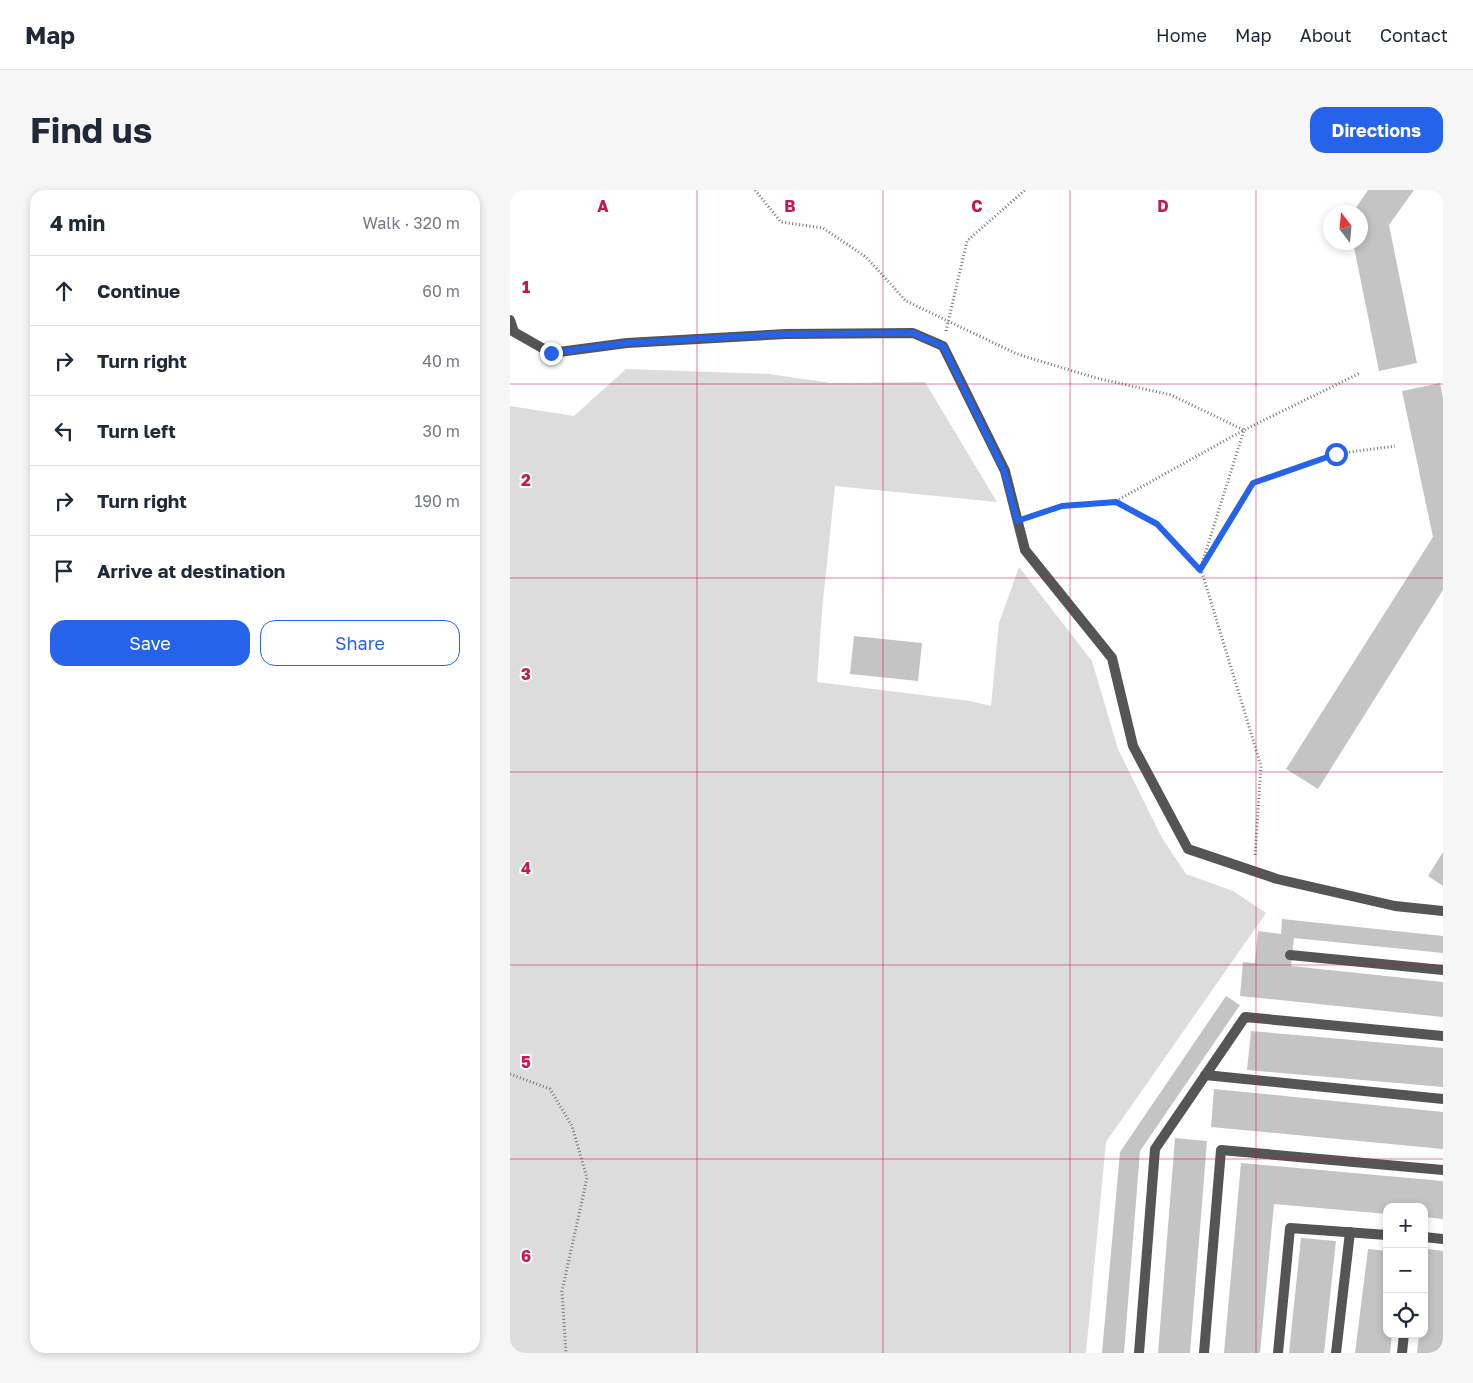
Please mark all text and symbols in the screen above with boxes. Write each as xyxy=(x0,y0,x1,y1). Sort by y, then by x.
text: Map xyxy=(25,20,75,49)
text: Home xyxy=(1156,24,1207,46)
text: Map xyxy=(1235,24,1272,46)
text: About xyxy=(1300,24,1352,46)
text: Contact xyxy=(1380,24,1448,46)
button: Directions xyxy=(1310,107,1443,153)
text: Find us xyxy=(30,109,152,151)
text: A xyxy=(597,196,609,216)
text: B xyxy=(784,196,796,216)
text: C xyxy=(971,196,983,216)
text: D xyxy=(1157,196,1169,216)
north arrow xyxy=(1323,205,1368,250)
text: 4 min xyxy=(50,210,105,236)
text: Walk · 320 m xyxy=(363,213,460,233)
icon: ahead xyxy=(50,277,78,305)
text: 1 xyxy=(522,277,530,297)
text: Continue xyxy=(97,279,180,302)
text: 60 m xyxy=(422,281,460,301)
route end xyxy=(540,342,563,365)
icon: right xyxy=(50,347,78,375)
text: Turn right xyxy=(97,349,187,372)
text: 40 m xyxy=(422,351,460,371)
icon: left xyxy=(50,417,78,445)
text: Turn left xyxy=(97,419,176,442)
text: 30 m xyxy=(423,421,460,441)
route start xyxy=(1325,443,1348,466)
text: 2 xyxy=(521,470,531,490)
icon: right xyxy=(50,487,78,515)
text: Turn right xyxy=(97,489,187,512)
text: 190 m xyxy=(414,491,460,511)
icon: arrive xyxy=(50,557,78,585)
text: Arrive at destination xyxy=(97,559,285,582)
button: Save xyxy=(50,620,250,666)
button: Share xyxy=(260,620,460,666)
text: 3 xyxy=(521,664,531,684)
text: 4 xyxy=(521,858,531,878)
text: 5 xyxy=(521,1052,531,1072)
map controls xyxy=(1383,1203,1428,1338)
button: + xyxy=(1383,1203,1428,1248)
text: 6 xyxy=(521,1246,531,1266)
button: − xyxy=(1383,1248,1428,1293)
button: locate xyxy=(1383,1293,1428,1338)

